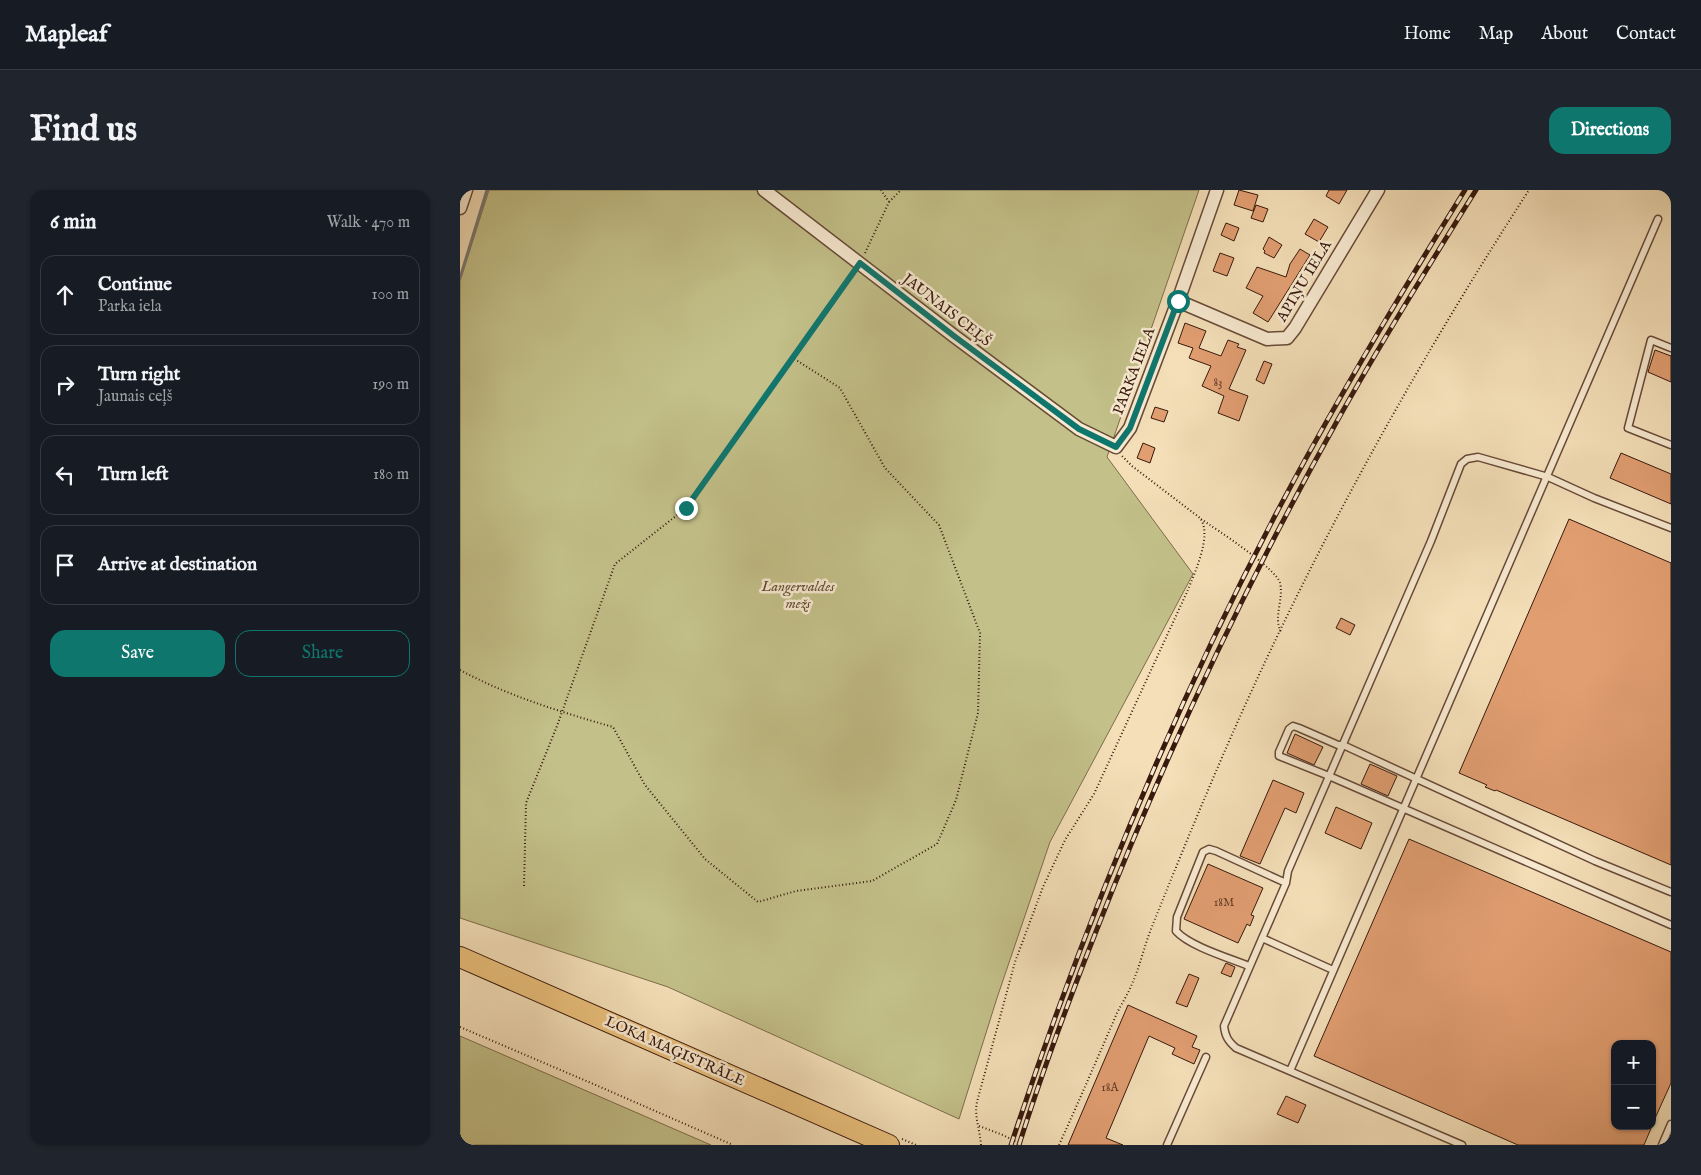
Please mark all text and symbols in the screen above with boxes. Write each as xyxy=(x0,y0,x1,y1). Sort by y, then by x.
text: Mapleaf xyxy=(25,19,107,50)
text: Home xyxy=(1404,23,1451,46)
text: Map xyxy=(1479,23,1513,46)
text: About xyxy=(1541,23,1588,46)
text: Contact xyxy=(1616,23,1676,46)
button: Directions xyxy=(1549,107,1671,154)
text: Find us xyxy=(30,108,137,153)
text: 6 min xyxy=(50,209,96,236)
text: Walk · 470 m xyxy=(327,213,410,233)
street label: APIŅU IELA xyxy=(1272,236,1336,326)
street label: JAUNAIS CEĻŠ xyxy=(897,268,995,351)
text: Continue xyxy=(98,273,172,297)
icon: ahead xyxy=(51,281,79,309)
text: 100 m xyxy=(372,285,409,305)
route start xyxy=(1167,290,1190,313)
text: Parka iela xyxy=(98,297,162,317)
street label: PARKA IELA xyxy=(1109,324,1160,417)
text: Turn right xyxy=(98,363,180,387)
icon: right xyxy=(51,371,79,399)
text: 190 m xyxy=(372,375,409,395)
house number: 83 xyxy=(1213,375,1223,390)
text: Jaunais ceļš xyxy=(98,387,172,407)
icon: left xyxy=(51,461,79,489)
text: Turn left xyxy=(98,463,169,487)
text: 180 m xyxy=(373,465,409,485)
route end xyxy=(675,497,698,520)
icon: arrive xyxy=(51,551,79,579)
text: Arrive at destination xyxy=(98,553,257,577)
park label: Langervaldes mežs xyxy=(761,577,835,613)
button: Save xyxy=(50,630,225,677)
button: Share xyxy=(235,630,410,677)
house number: 18M xyxy=(1214,895,1234,910)
street label: LOKA MAĢISTRĀLE xyxy=(602,1012,748,1090)
map controls xyxy=(1611,1040,1656,1130)
button: + xyxy=(1611,1040,1656,1085)
house number: 18A xyxy=(1101,1080,1120,1095)
button: − xyxy=(1611,1085,1656,1130)

